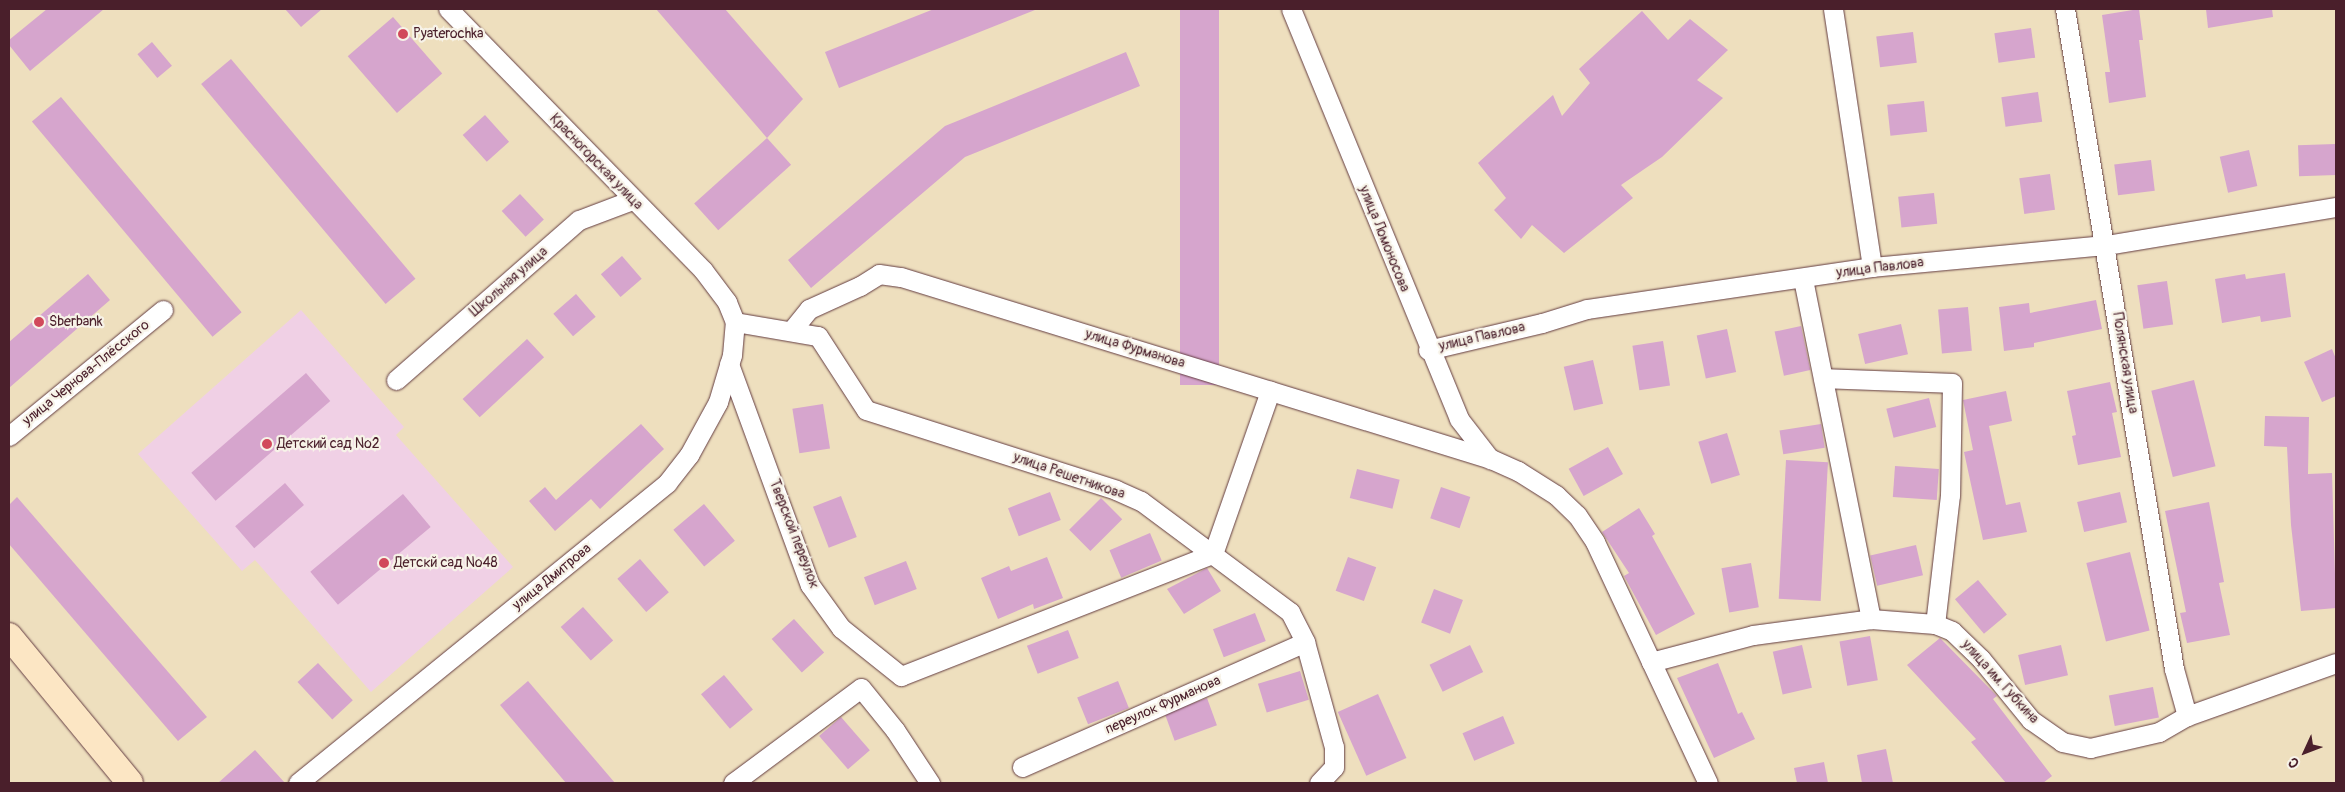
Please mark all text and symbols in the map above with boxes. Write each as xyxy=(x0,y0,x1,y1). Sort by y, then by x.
place label: Pyaterochka xyxy=(413,26,484,42)
marker: Pyaterochka xyxy=(397,28,409,40)
street label: Красногорская улица xyxy=(546,110,646,214)
street label: улица Ломоносова xyxy=(1355,183,1413,295)
street label: Школьная улица xyxy=(467,244,551,320)
street label: улица Павлова xyxy=(1835,254,1925,282)
street label: Полянская улица xyxy=(2109,311,2141,415)
place label: Sberbank xyxy=(49,314,103,330)
marker: Sberbank xyxy=(33,316,45,328)
street label: улица Чернова-Плёсского xyxy=(19,317,153,429)
street label: улица Павлова xyxy=(1437,319,1527,355)
street label: улица Фурманова xyxy=(1083,326,1187,372)
place label: Детский сад №2 xyxy=(277,436,380,452)
marker: Детский сад №2 xyxy=(261,438,273,450)
street label: улица Решетникова xyxy=(1011,449,1127,503)
street label: Тверской переулок xyxy=(765,477,823,591)
street label: улица Дмитрова xyxy=(509,540,595,614)
place label: Детскй сад №48 xyxy=(394,555,498,571)
marker: Детскй сад №48 xyxy=(378,557,390,569)
street label: улица им. Губкина xyxy=(1958,637,2042,727)
street label: переулок Фурманова xyxy=(1103,672,1223,738)
north arrow xyxy=(2280,727,2330,777)
text: С xyxy=(2285,754,2303,772)

